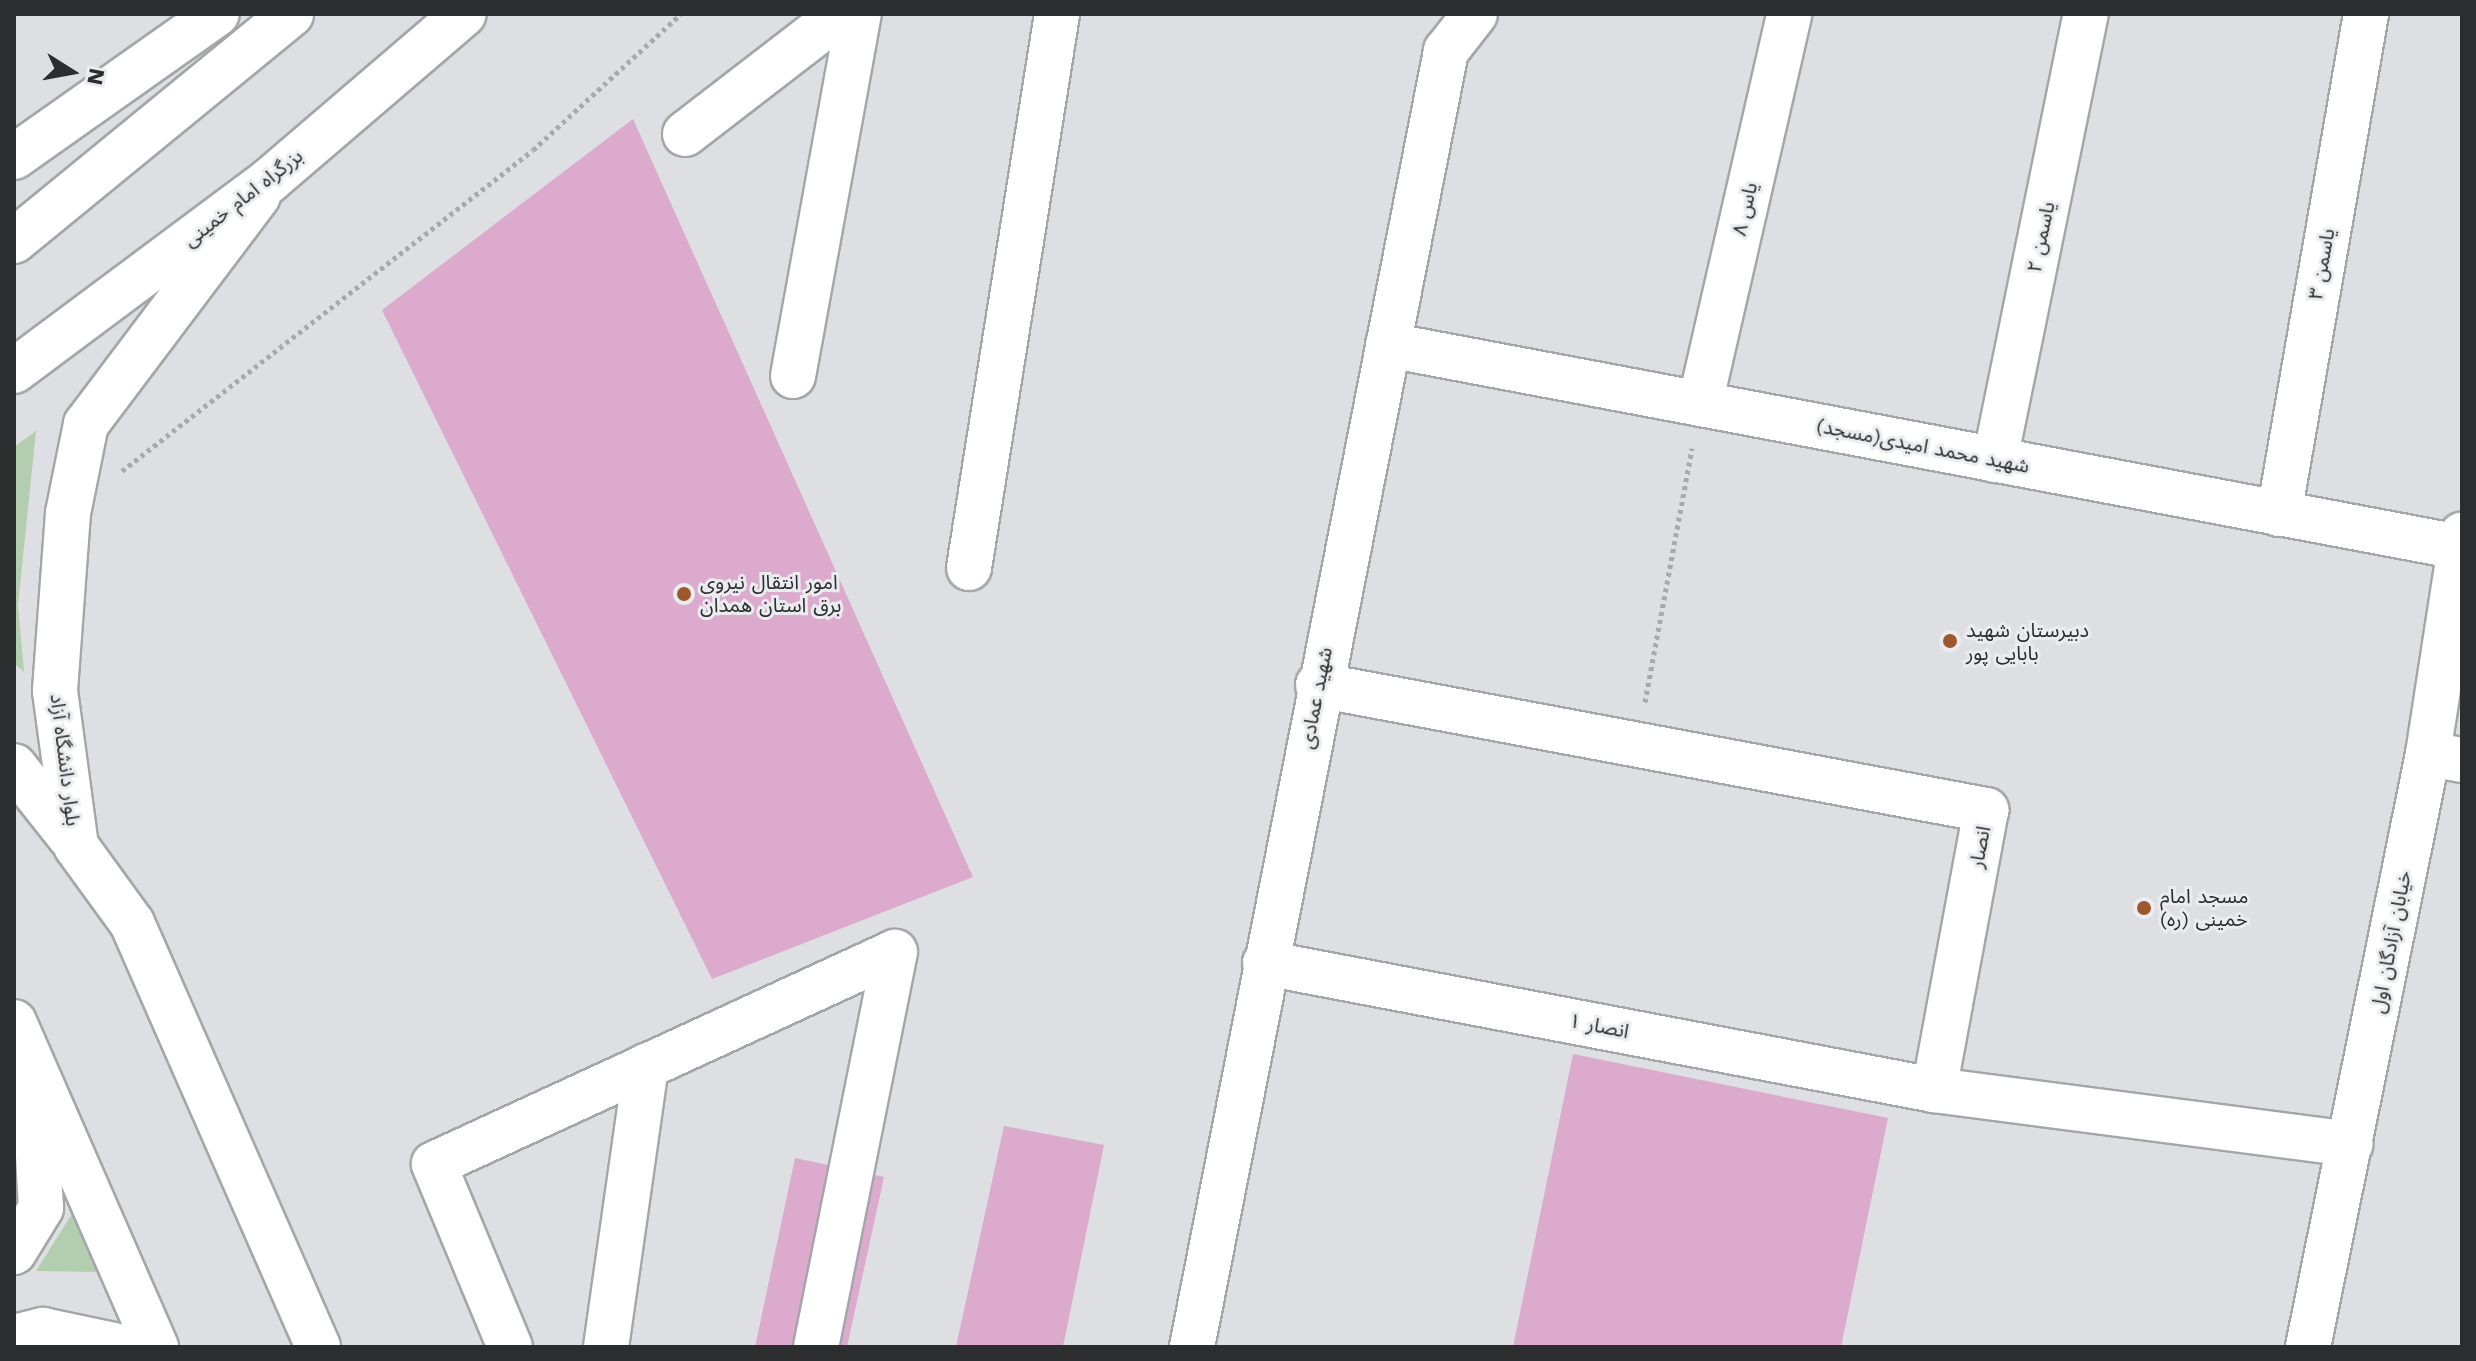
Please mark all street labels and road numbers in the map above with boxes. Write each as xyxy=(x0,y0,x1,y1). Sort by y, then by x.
street label: بزرگراه امام خمینی xyxy=(178,144,308,252)
street label: یاس ۸ xyxy=(1727,180,1763,238)
street label: یاسمن ۲ xyxy=(2022,199,2060,275)
street label: یاسمن ۳ xyxy=(2304,227,2340,301)
street label: (مسجد)شهید محمد امیدی xyxy=(1814,414,2032,478)
street label: شهید عمادی xyxy=(1294,645,1338,751)
street label: بلوار دانشگاه آزاد xyxy=(45,692,85,828)
street label: انصار xyxy=(1964,824,1996,870)
street label: خیابان آزادگان اول xyxy=(2365,869,2417,1015)
street label: انصار ۱ xyxy=(1567,1008,1631,1044)

